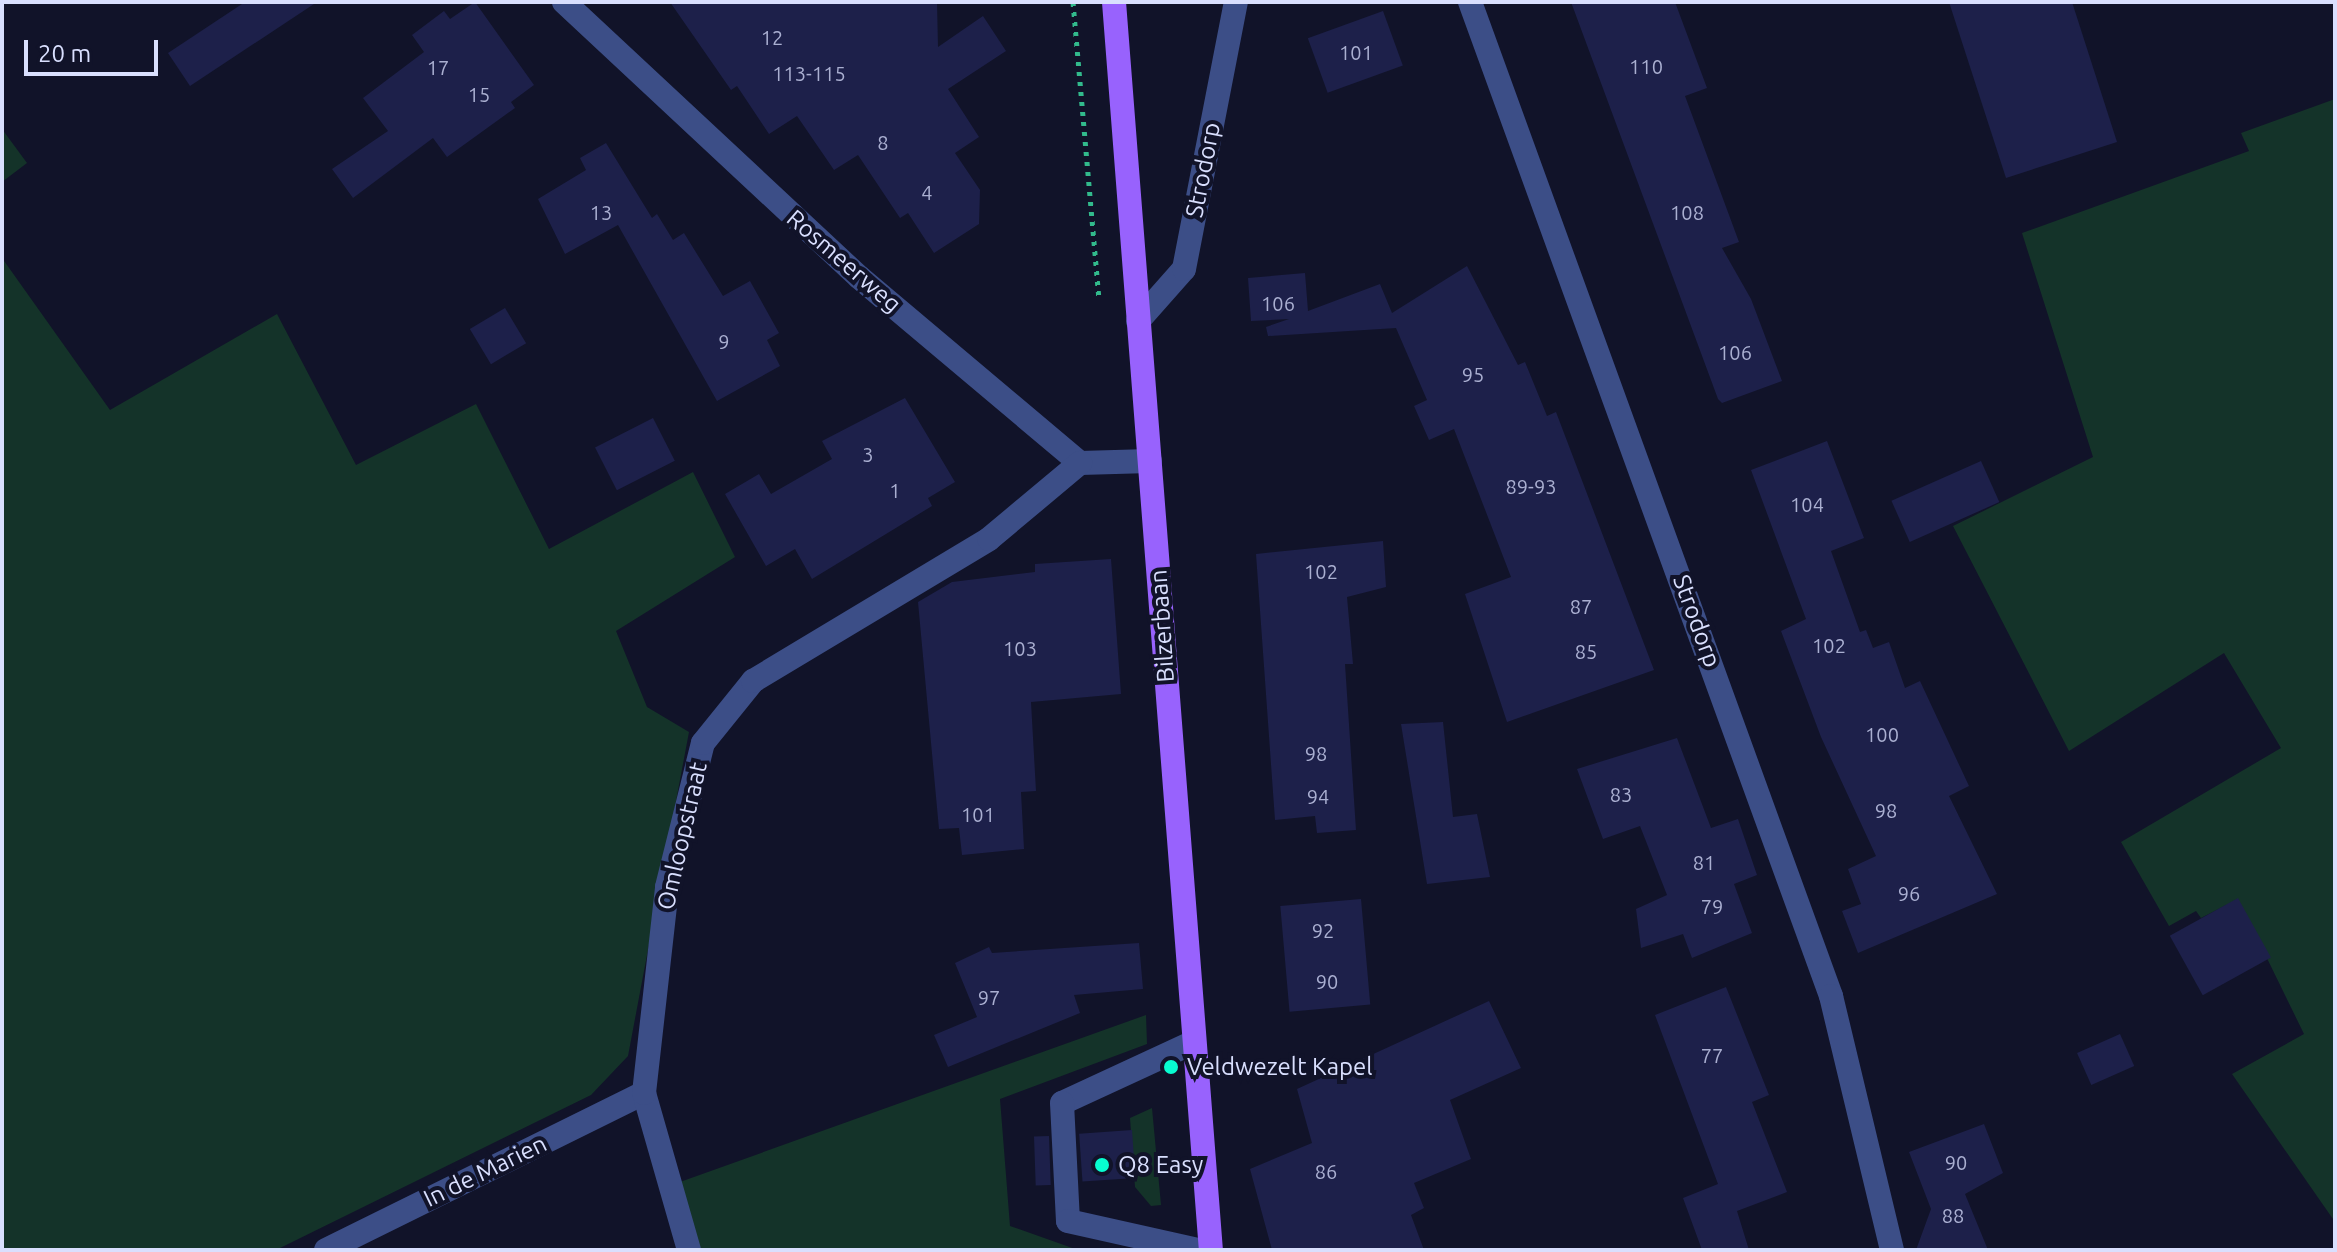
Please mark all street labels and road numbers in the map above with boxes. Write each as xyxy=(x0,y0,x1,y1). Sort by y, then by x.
street label: Strodorp xyxy=(1180,120,1226,220)
street label: Rosmeerweg xyxy=(781,204,907,318)
street label: Bilzerbaan xyxy=(1144,569,1180,683)
street label: Strodorp xyxy=(1667,571,1727,671)
street label: Omloopstraat xyxy=(651,759,713,913)
street label: In de Marien xyxy=(419,1129,551,1213)

